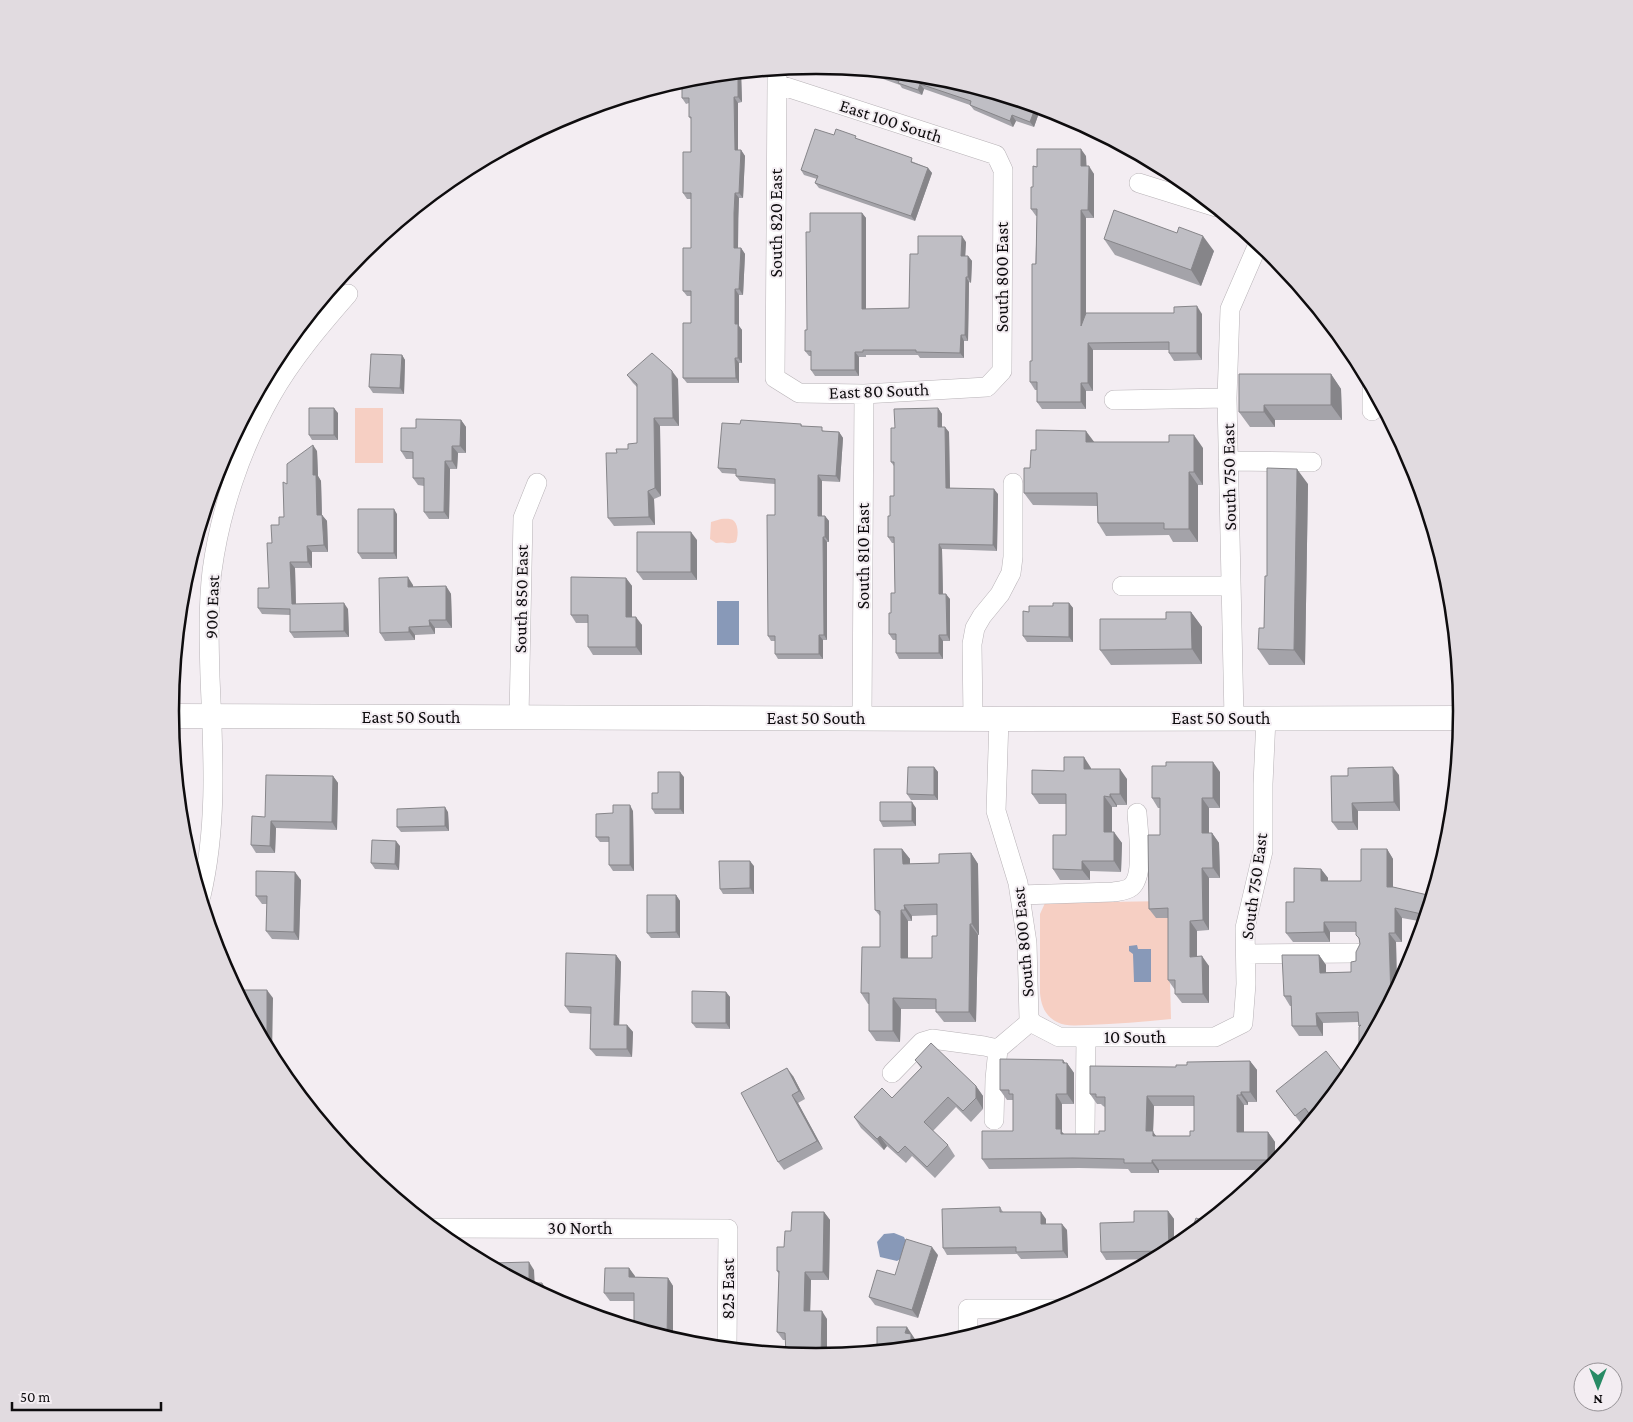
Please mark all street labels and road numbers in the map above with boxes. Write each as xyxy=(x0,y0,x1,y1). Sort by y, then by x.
street label: East 100 South xyxy=(837,95,945,147)
street label: South 820 East xyxy=(766,168,786,277)
street label: South 800 East xyxy=(992,221,1012,332)
street label: East 80 South xyxy=(829,379,930,403)
street label: South 750 East xyxy=(1218,422,1240,531)
street label: South 810 East xyxy=(853,502,873,609)
street label: South 850 East xyxy=(510,544,532,653)
street label: 900 East xyxy=(201,574,223,639)
street label: East 50 South xyxy=(361,707,461,727)
street label: East 50 South xyxy=(766,708,866,728)
street label: East 50 South xyxy=(1171,708,1271,728)
street label: South 750 East xyxy=(1237,831,1272,940)
street label: South 800 East xyxy=(1008,885,1038,998)
street label: 10 South xyxy=(1104,1027,1166,1047)
street label: 30 North xyxy=(548,1218,613,1238)
street label: 825 East xyxy=(718,1257,738,1320)

